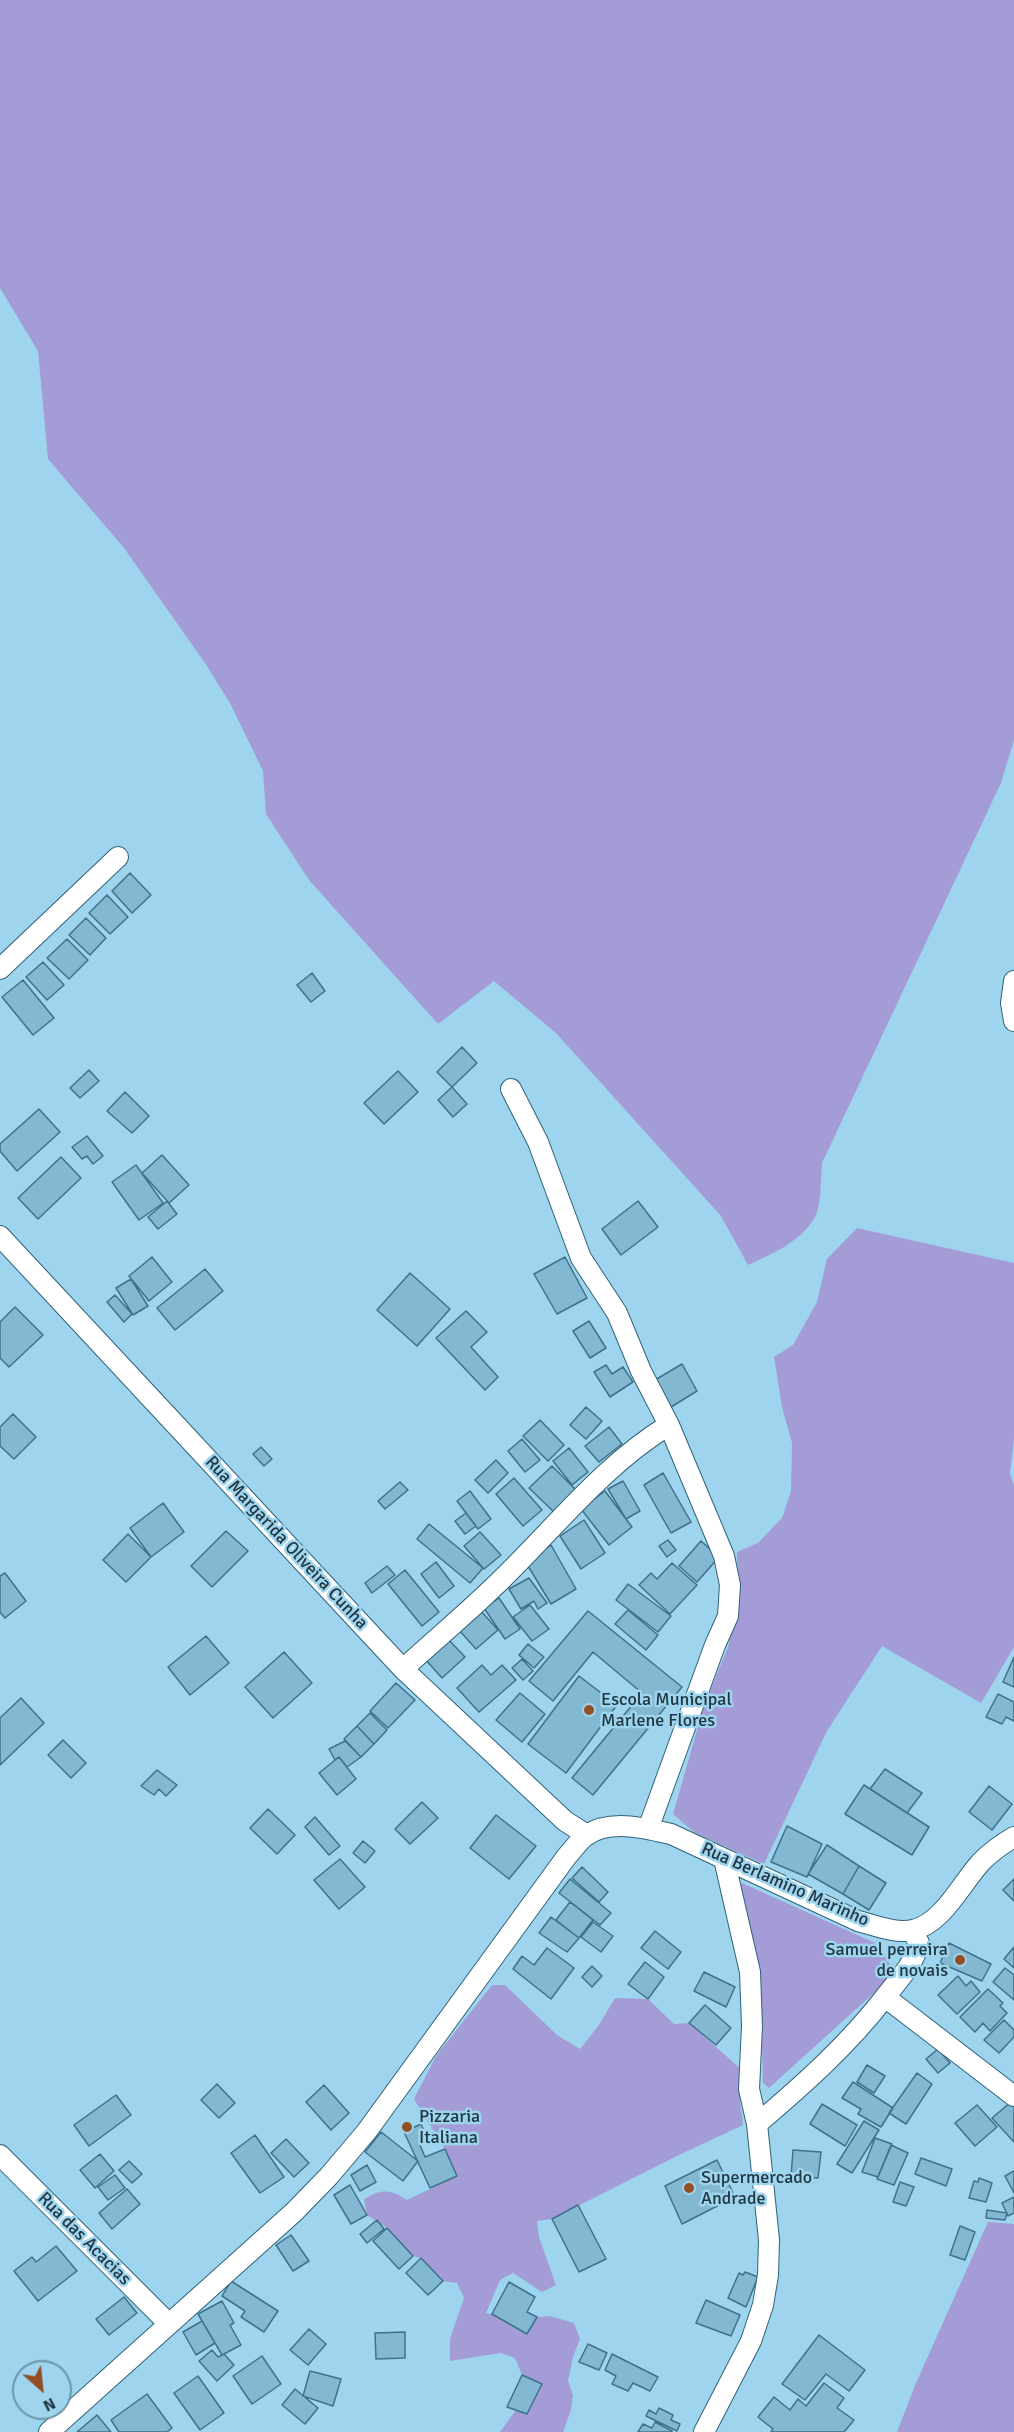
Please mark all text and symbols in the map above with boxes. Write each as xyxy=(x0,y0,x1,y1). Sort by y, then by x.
street label: Rua Margarida Oliveira Cunha xyxy=(200,1452,372,1634)
place label: Escola Municipal Marlene Flores xyxy=(601,1689,732,1732)
marker: Escola Municipal Marlene Flores xyxy=(582,1703,596,1717)
street label: Rua Berlamino Marinho xyxy=(698,1838,872,1932)
place label: Samuel perreira de novais xyxy=(826,1939,948,1982)
marker: Samuel perreira de novais xyxy=(953,1953,967,1967)
place label: Pizzaria Italiana xyxy=(419,2106,480,2148)
marker: Pizzaria Italiana xyxy=(400,2120,414,2134)
place label: Supermercado Andrade xyxy=(701,2167,812,2210)
marker: Supermercado Andrade xyxy=(682,2181,696,2195)
street label: Rua das Acacias xyxy=(33,2188,135,2290)
north arrow xyxy=(12,2360,72,2420)
text: N xyxy=(40,2393,59,2416)

